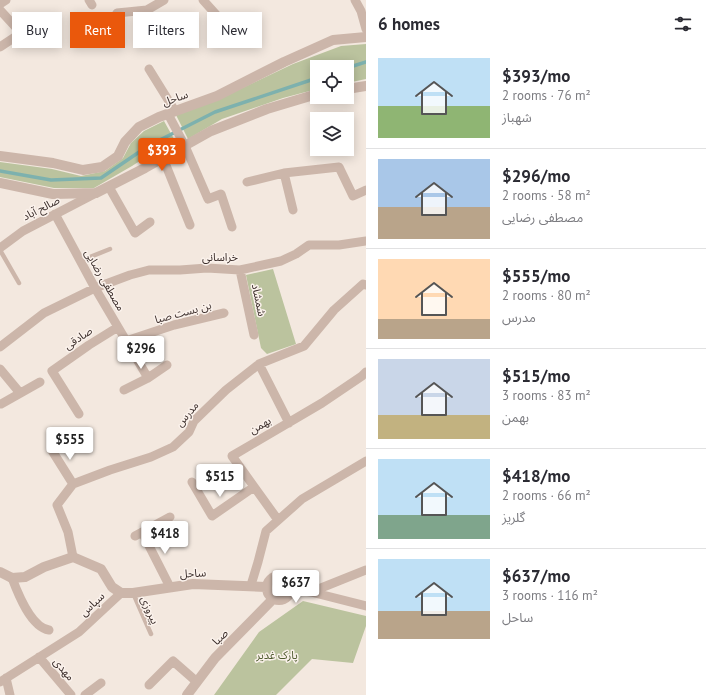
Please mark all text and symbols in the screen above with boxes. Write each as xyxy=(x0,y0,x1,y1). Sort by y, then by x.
chip: Buy xyxy=(12,12,62,48)
chip: Rent xyxy=(70,12,125,48)
chip: Filters xyxy=(133,12,199,48)
chip: New xyxy=(207,12,262,48)
text: 6 homes xyxy=(378,13,440,35)
icon: filters xyxy=(672,13,694,35)
map controls xyxy=(310,60,354,156)
button: locate xyxy=(310,60,354,104)
text: $393/mo xyxy=(502,65,570,87)
icon: home xyxy=(410,74,458,122)
street label: ساحل xyxy=(160,87,190,109)
text: 2 rooms · 76 m² xyxy=(502,87,591,104)
text: شهباز xyxy=(502,109,532,126)
button: layers xyxy=(310,112,354,156)
pin: $393 xyxy=(138,138,186,172)
text: $393 xyxy=(147,142,177,159)
text: $296/mo xyxy=(502,165,570,187)
icon: home xyxy=(410,175,458,223)
text: 2 rooms · 58 m² xyxy=(502,187,591,204)
street label: صالح آباد xyxy=(20,193,63,224)
text: مصطفی رضایی xyxy=(502,209,583,226)
street label: مصطفی رضایی xyxy=(82,247,128,313)
street label: خراسانی xyxy=(202,250,239,264)
text: $555/mo xyxy=(502,265,570,287)
icon: home xyxy=(410,275,458,323)
street label: شمشاد xyxy=(249,283,269,318)
text: 2 rooms · 80 m² xyxy=(502,287,591,304)
street label: بن بست صبا xyxy=(153,298,213,326)
text: مدرس xyxy=(502,309,536,326)
street label: صادقی xyxy=(61,323,95,353)
pin: $296 xyxy=(117,336,165,370)
text: $296 xyxy=(126,340,156,357)
text: $515/mo xyxy=(502,365,570,387)
icon: home xyxy=(410,375,458,423)
text: 3 rooms · 83 m² xyxy=(502,387,591,404)
street label: مدرس xyxy=(172,398,202,429)
text: بهمن xyxy=(502,409,529,426)
street label: بهمن xyxy=(247,413,273,437)
pin: $555 xyxy=(46,427,94,461)
text: $555 xyxy=(55,431,85,448)
pin: $515 xyxy=(196,464,244,498)
text: $418/mo xyxy=(502,465,570,487)
text: $515 xyxy=(205,468,235,485)
icon: home xyxy=(410,475,458,523)
text: 2 rooms · 66 m² xyxy=(502,487,591,504)
text: گلریز xyxy=(502,509,525,526)
pin: $418 xyxy=(141,521,189,555)
text: $418 xyxy=(150,525,180,542)
street label: ساحل xyxy=(179,565,207,581)
text: $637/mo xyxy=(502,565,570,587)
pin: $637 xyxy=(272,570,320,604)
text: $637 xyxy=(281,574,311,591)
icon: home xyxy=(410,575,458,623)
text: 3 rooms · 116 m² xyxy=(502,587,598,604)
street label: سپاس xyxy=(77,589,108,620)
street label: پیروزی xyxy=(137,594,162,627)
text: ساحل xyxy=(502,609,533,626)
street label: صبا xyxy=(209,626,231,648)
park label: پارک غدیر xyxy=(255,648,298,663)
street label: مهدی xyxy=(50,655,78,683)

